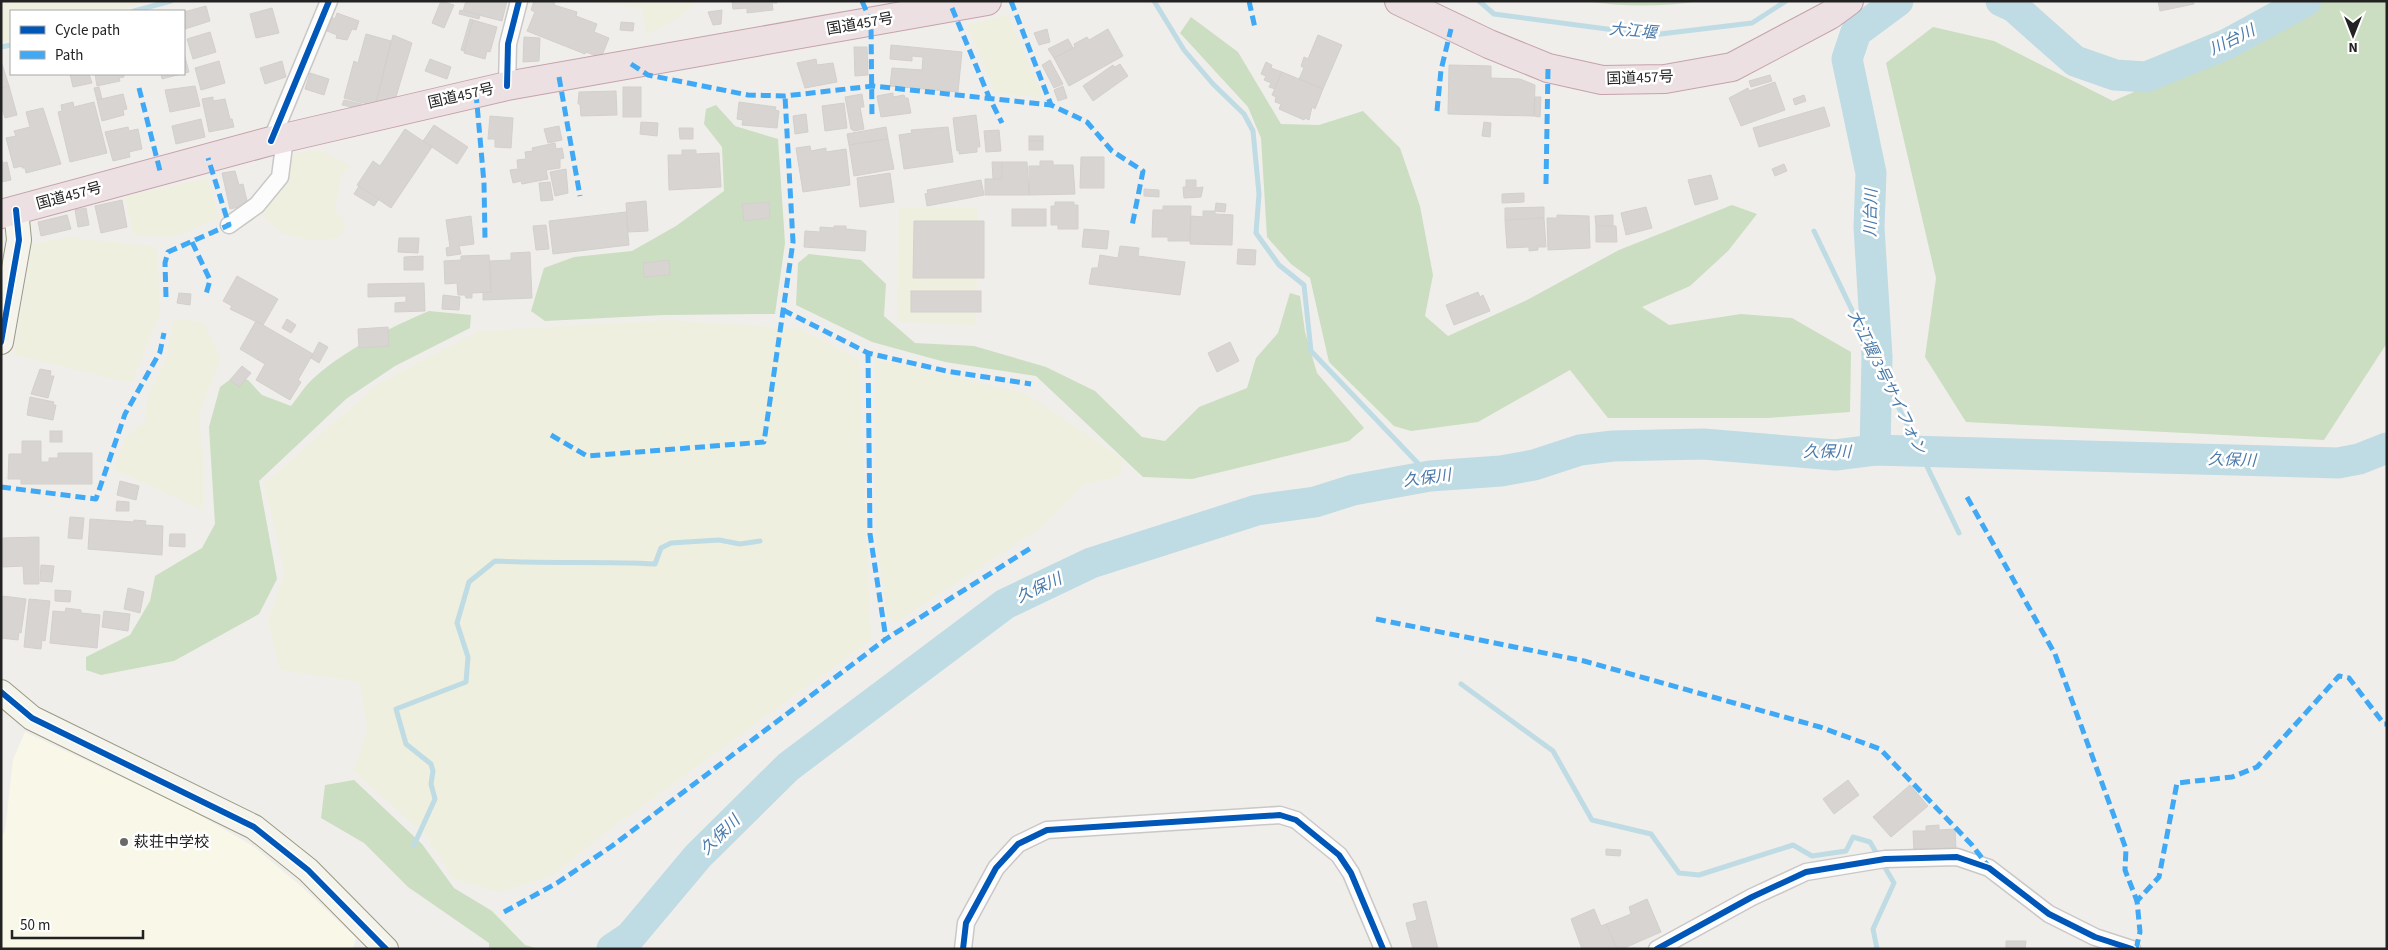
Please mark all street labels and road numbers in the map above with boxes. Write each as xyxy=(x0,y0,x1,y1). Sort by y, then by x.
street label: 国道457号 xyxy=(825,8,895,40)
street label: 国道457号 xyxy=(1606,66,1674,90)
street label: 国道457号 xyxy=(426,78,496,114)
street label: 国道457号 xyxy=(34,177,104,215)

